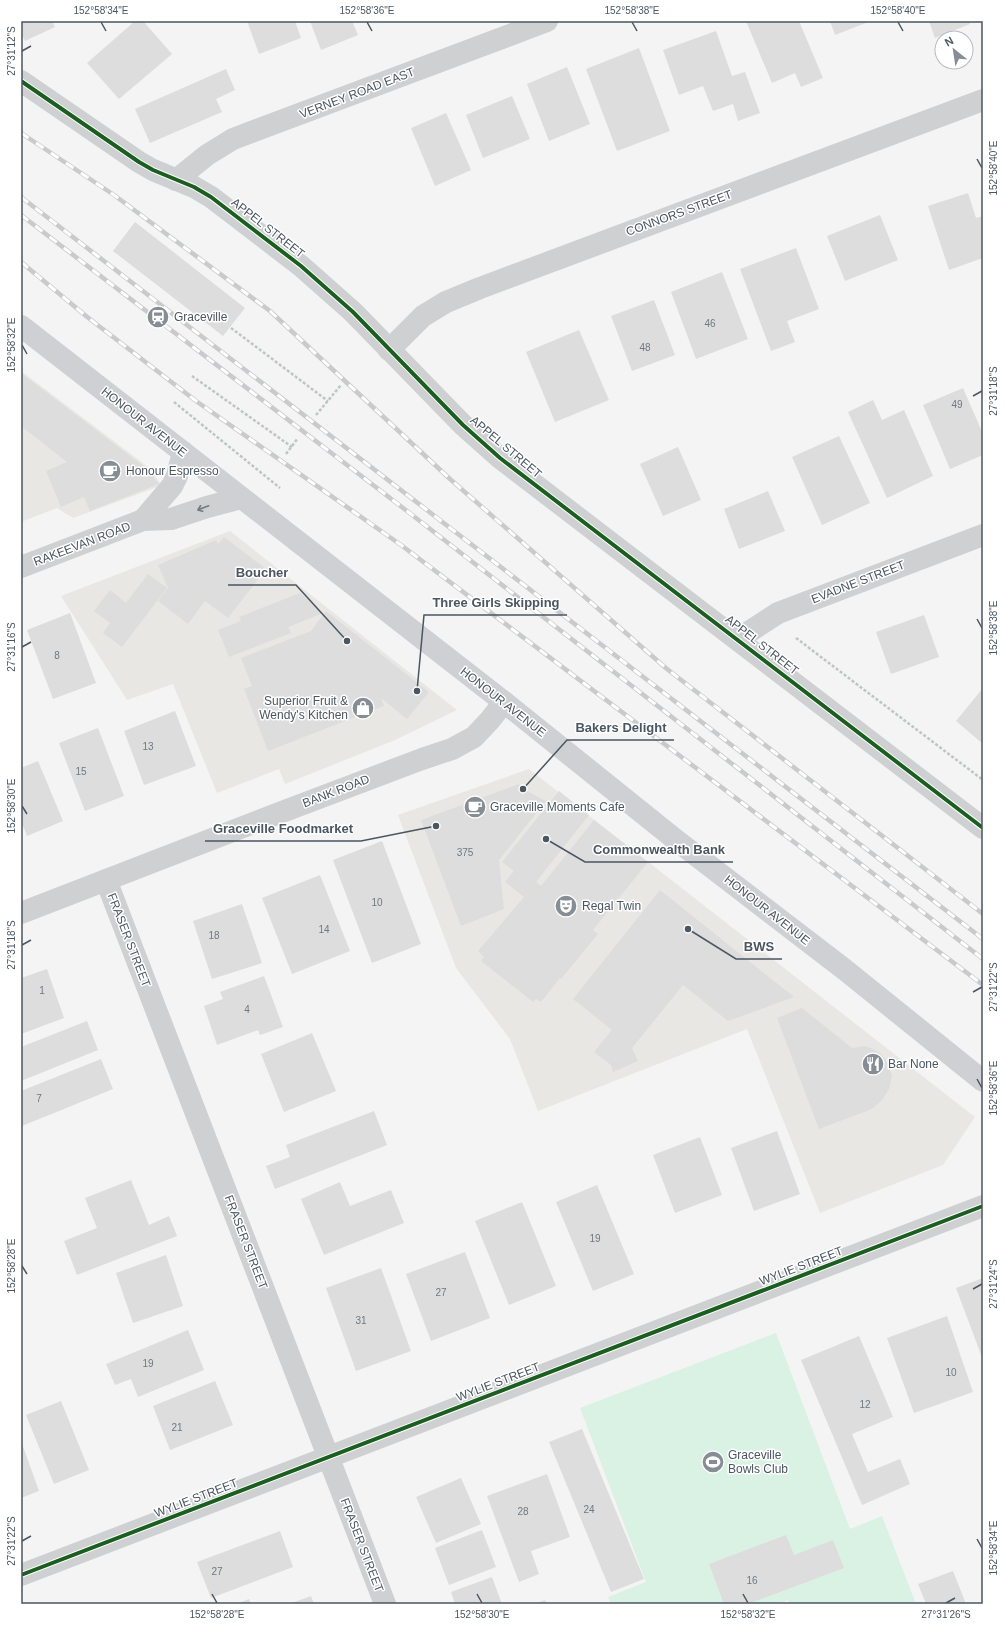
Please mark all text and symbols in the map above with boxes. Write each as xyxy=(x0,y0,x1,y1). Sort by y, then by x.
text: 152°58'34"E xyxy=(73,5,129,16)
text: 152°58'36"E xyxy=(339,5,395,16)
text: 152°58'38"E xyxy=(604,5,660,16)
text: 152°58'40"E xyxy=(870,5,926,16)
text: 27°31'12"S xyxy=(6,26,17,76)
north arrow xyxy=(934,30,974,70)
text: N xyxy=(943,34,955,49)
street label: VERNEY ROAD EAST xyxy=(298,64,417,121)
text: 152°58'40"E xyxy=(988,140,999,196)
street label: CONNORS STREET xyxy=(624,187,735,239)
street label: APPEL STREET xyxy=(229,195,308,261)
station icon: Graceville xyxy=(145,304,171,330)
place label: Graceville xyxy=(174,310,228,324)
text: 152°58'32"E xyxy=(6,317,17,373)
house number: 46 xyxy=(704,318,716,329)
house number: 48 xyxy=(639,342,651,353)
text: 27°31'18"S xyxy=(988,366,999,416)
street label: HONOUR AVENUE xyxy=(99,384,189,460)
house number: 49 xyxy=(951,399,963,410)
street label: APPEL STREET xyxy=(467,413,545,481)
cafe icon: Honour Espresso xyxy=(97,458,123,484)
place label: Honour Espresso xyxy=(126,464,219,478)
one-way arrow xyxy=(198,505,210,513)
street label: RAKEEVAN ROAD xyxy=(32,519,133,569)
street label: EVADNE STREET xyxy=(809,557,907,606)
callout: Boucher xyxy=(228,560,296,585)
text: Boucher xyxy=(236,565,288,580)
callout: Three Girls Skipping xyxy=(424,590,567,615)
text: Three Girls Skipping xyxy=(432,595,560,610)
text: 152°58'38"E xyxy=(988,600,999,656)
street label: APPEL STREET xyxy=(723,612,802,678)
text: 27°31'16"S xyxy=(6,622,17,672)
house number: 8 xyxy=(54,650,60,661)
street label: HONOUR AVENUE xyxy=(458,664,548,740)
place label: Superior Fruit & Wendy's Kitchen xyxy=(259,694,348,722)
shop icon: Superior Fruit & Wendy's Kitchen xyxy=(350,695,376,721)
callout: Bakers Delight xyxy=(567,715,674,740)
text: Bakers Delight xyxy=(575,720,667,735)
house number: 13 xyxy=(142,741,154,752)
house number: 15 xyxy=(75,766,87,777)
street label: BANK ROAD xyxy=(300,772,372,810)
text: 152°58'30"E xyxy=(6,778,17,834)
cafe icon: Graceville Moments Cafe xyxy=(462,794,488,820)
place label: Graceville Moments Cafe xyxy=(490,800,625,814)
callout: Graceville Foodmarket xyxy=(205,816,361,841)
text: Graceville Foodmarket xyxy=(213,821,354,836)
callout: Commonwealth Bank xyxy=(585,837,733,862)
text: Commonwealth Bank xyxy=(593,842,726,857)
house number: 375 xyxy=(457,847,474,858)
street label: HONOUR AVENUE xyxy=(722,872,812,948)
street label: FRASER STREET xyxy=(105,891,154,990)
theatre icon: Regal Twin xyxy=(553,893,579,919)
house number: 10 xyxy=(371,897,383,908)
place label: Regal Twin xyxy=(582,899,641,913)
text: 27°31'18"S xyxy=(6,920,17,970)
house number: 14 xyxy=(318,924,330,935)
house number: 18 xyxy=(208,930,220,941)
callout: BWS xyxy=(736,934,782,959)
text: BWS xyxy=(744,939,774,954)
text: 27°31'22"S xyxy=(988,962,999,1012)
house number: 1 xyxy=(39,985,45,996)
house number: 4 xyxy=(244,1004,250,1015)
restaurant icon: Bar None xyxy=(860,1051,886,1077)
place label: Bar None xyxy=(888,1057,939,1071)
text: 152°58'36"E xyxy=(988,1060,999,1116)
house number: 7 xyxy=(36,1093,42,1104)
street label: FRASER STREET xyxy=(222,1193,271,1292)
house number: 19 xyxy=(589,1233,601,1244)
text: 152°58'28"E xyxy=(6,1238,17,1294)
street label: WYLIE STREET xyxy=(757,1243,845,1288)
text: 27°31'24"S xyxy=(988,1259,999,1309)
house number: 27 xyxy=(435,1287,447,1298)
house number: 31 xyxy=(355,1315,367,1326)
house number: 19 xyxy=(142,1358,154,1369)
street label: WYLIE STREET xyxy=(454,1359,542,1404)
house number: 10 xyxy=(945,1367,957,1378)
house number: 12 xyxy=(859,1399,871,1410)
house number: 21 xyxy=(171,1422,183,1433)
place label: Graceville Bowls Club xyxy=(728,1448,788,1476)
sports icon: Graceville Bowls Club xyxy=(700,1449,726,1475)
street label: WYLIE STREET xyxy=(152,1475,240,1520)
street label: FRASER STREET xyxy=(338,1496,387,1595)
house number: 24 xyxy=(583,1504,595,1515)
house number: 28 xyxy=(517,1506,529,1517)
text: 27°31'22"S xyxy=(6,1516,17,1566)
text: 152°58'34"E xyxy=(988,1520,999,1576)
house number: 27 xyxy=(211,1566,223,1577)
house number: 16 xyxy=(746,1575,758,1586)
text: 152°58'28"E xyxy=(189,1609,245,1620)
text: 152°58'30"E xyxy=(454,1609,510,1620)
text: 152°58'32"E xyxy=(720,1609,776,1620)
text: 27°31'26"S xyxy=(921,1609,971,1620)

